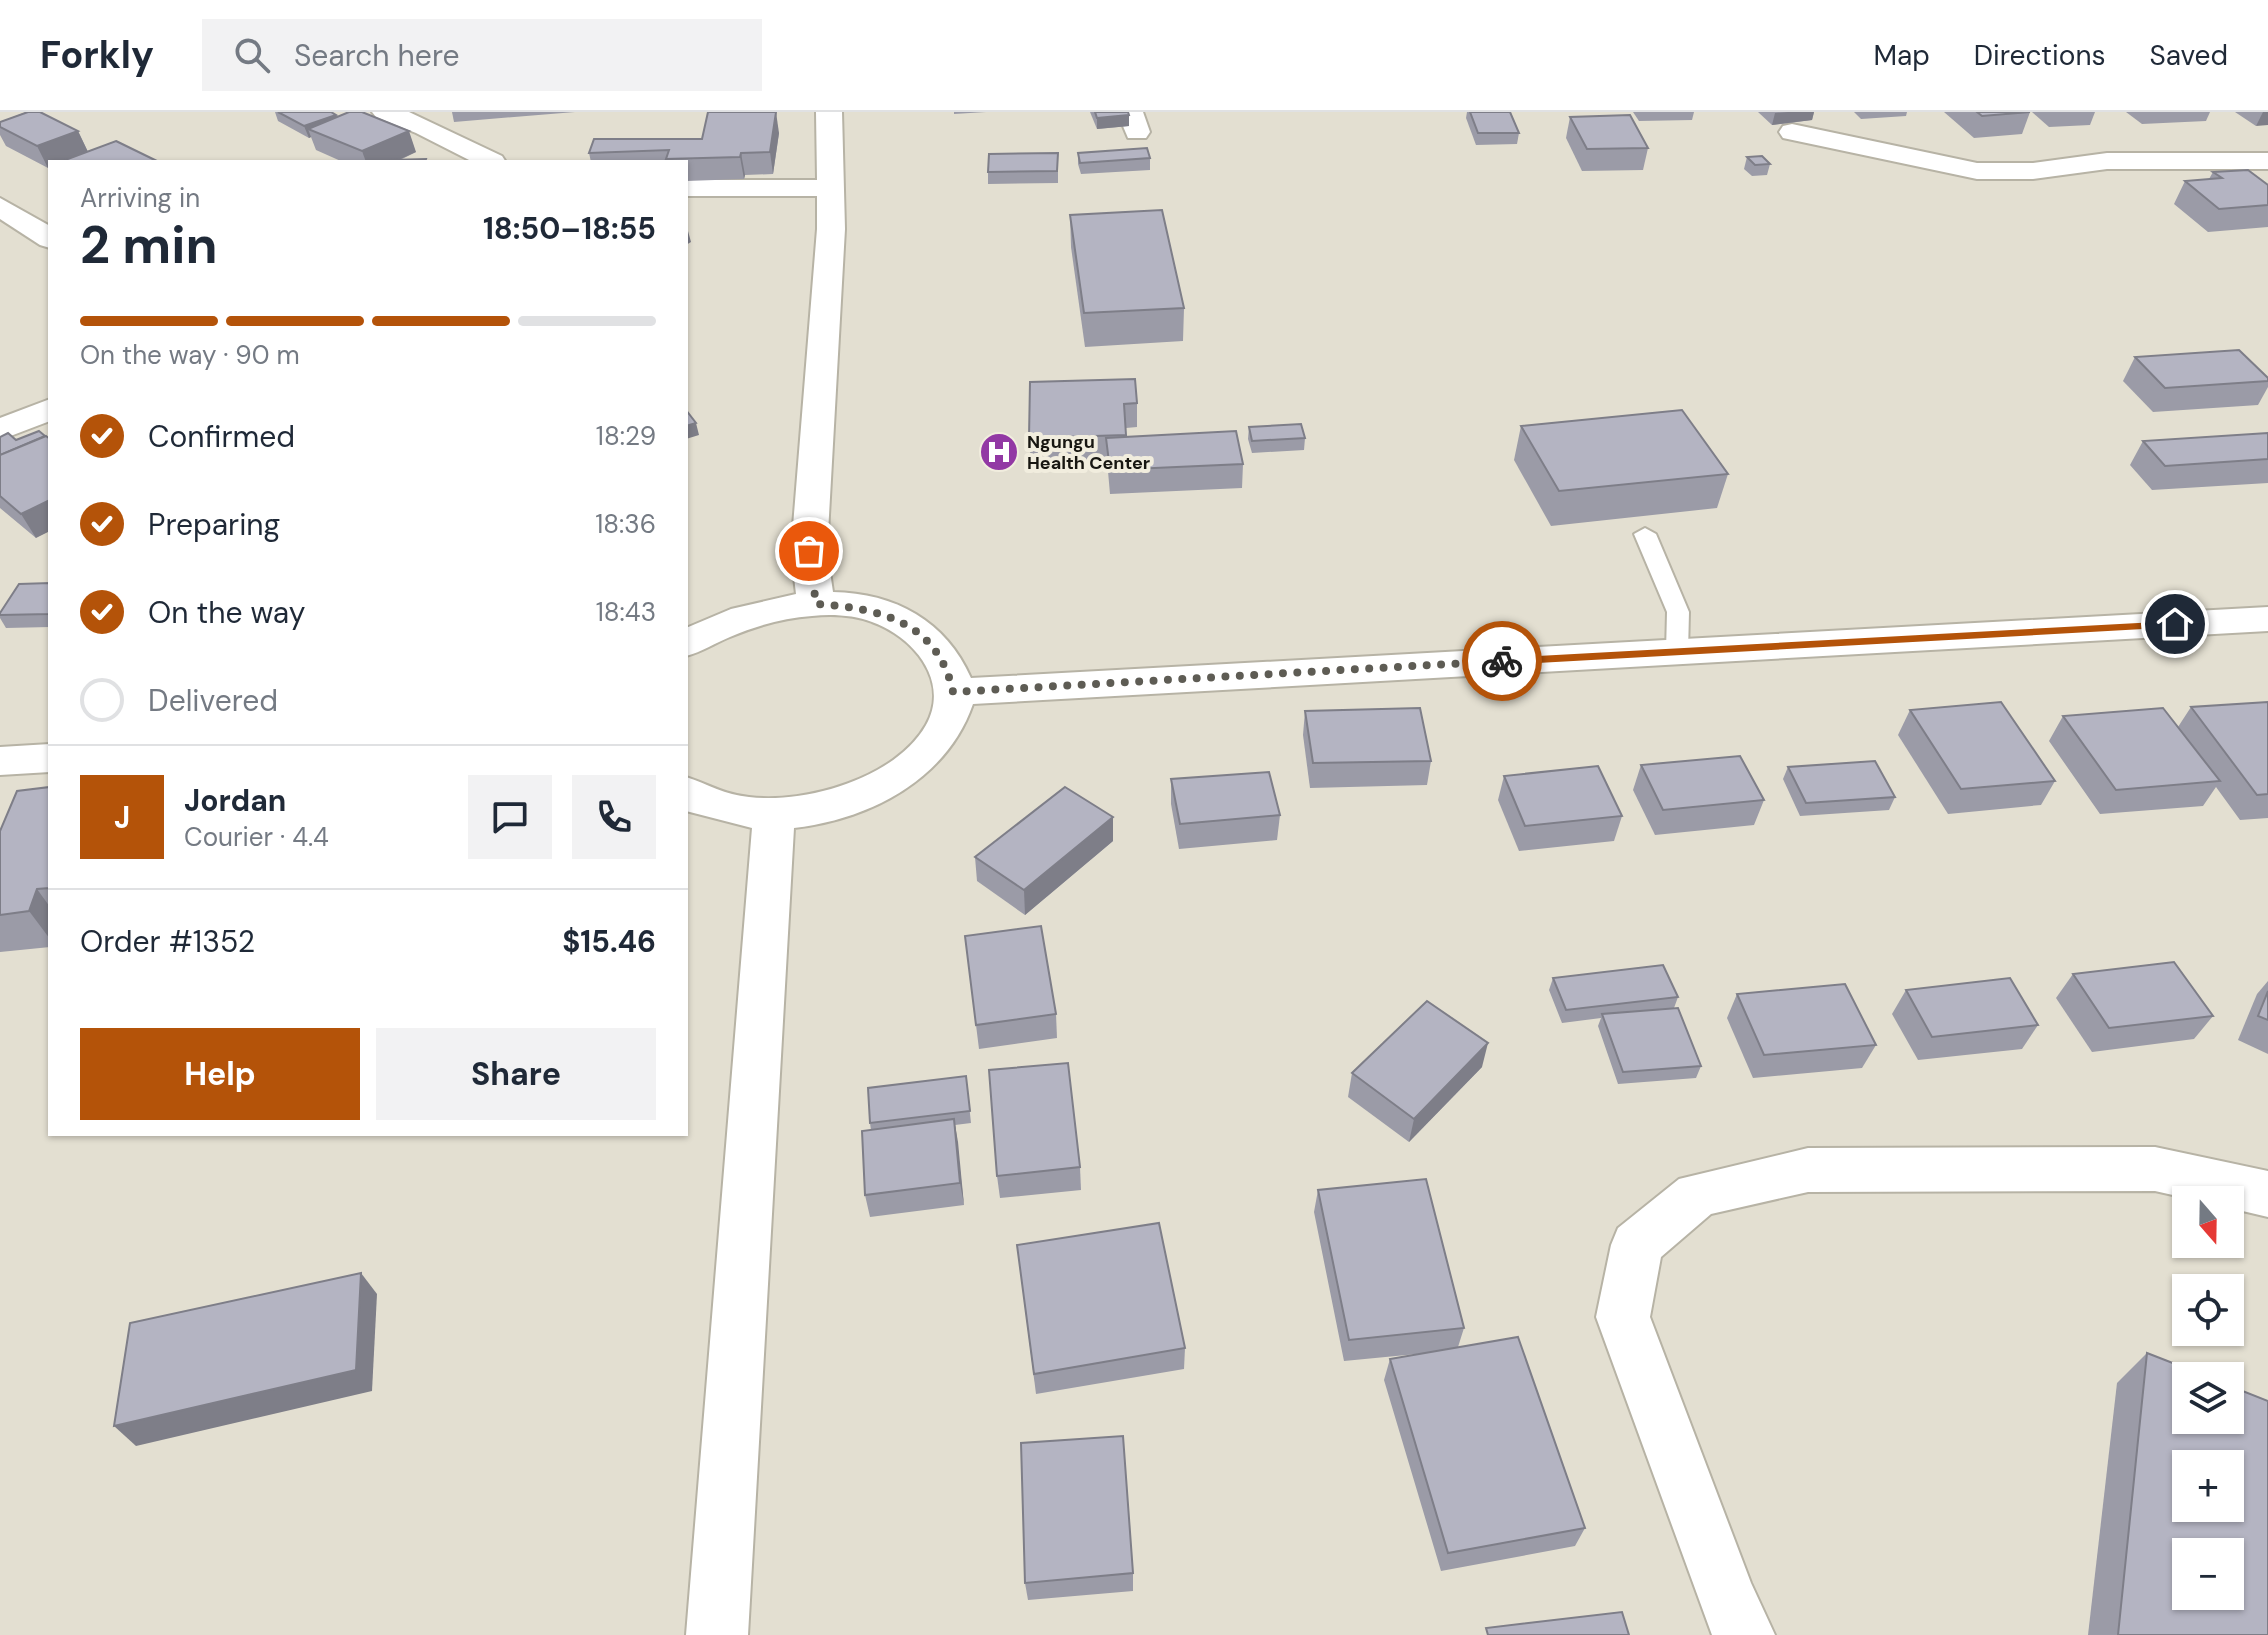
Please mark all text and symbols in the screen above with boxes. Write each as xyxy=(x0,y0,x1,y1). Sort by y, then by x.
search box xyxy=(202,19,762,91)
text: Forkly xyxy=(40,30,154,80)
icon: search xyxy=(230,33,274,77)
text: Search here xyxy=(294,36,459,75)
text: Map xyxy=(1873,37,1930,74)
text: Directions xyxy=(1974,37,2106,74)
text: Saved xyxy=(2150,37,2228,74)
text: Arriving in xyxy=(80,181,200,215)
text: 18:50–18:55 xyxy=(483,209,656,248)
text: 2 min xyxy=(80,211,218,279)
text: On the way · 90 m xyxy=(80,338,300,372)
icon: check xyxy=(80,414,124,458)
text: Confirmed xyxy=(148,417,295,456)
text: 18:29 xyxy=(596,419,656,453)
place label: Ngungu Health Center xyxy=(1027,430,1150,475)
hospital icon: Ngungu Health Center xyxy=(978,431,1020,473)
icon: check xyxy=(80,502,124,546)
text: Preparing xyxy=(148,505,280,544)
text: 18:36 xyxy=(595,507,656,541)
pin xyxy=(775,517,843,585)
icon: bag xyxy=(787,529,831,573)
icon: check xyxy=(80,590,124,634)
pin xyxy=(2141,590,2209,658)
text: On the way xyxy=(148,593,305,632)
text: 18:43 xyxy=(596,595,656,629)
icon: home xyxy=(2153,602,2197,646)
courier xyxy=(1462,621,1542,701)
icon: bike xyxy=(1480,639,1524,683)
text: Delivered xyxy=(148,681,278,720)
button: chat xyxy=(468,775,552,859)
button: phone xyxy=(572,775,656,859)
text: Jordan xyxy=(184,781,286,820)
text: J xyxy=(114,798,130,837)
text: Courier · 4.4 xyxy=(184,820,329,854)
text: Order #1352 xyxy=(80,922,255,961)
text: $15.46 xyxy=(562,922,656,961)
button: Help xyxy=(80,1028,360,1120)
button: Share xyxy=(376,1028,656,1120)
north arrow xyxy=(2172,1186,2244,1258)
map controls xyxy=(2172,1186,2244,1610)
button: locate xyxy=(2172,1274,2244,1346)
button: layers xyxy=(2172,1362,2244,1434)
button: + xyxy=(2172,1450,2244,1522)
button: − xyxy=(2172,1538,2244,1610)

